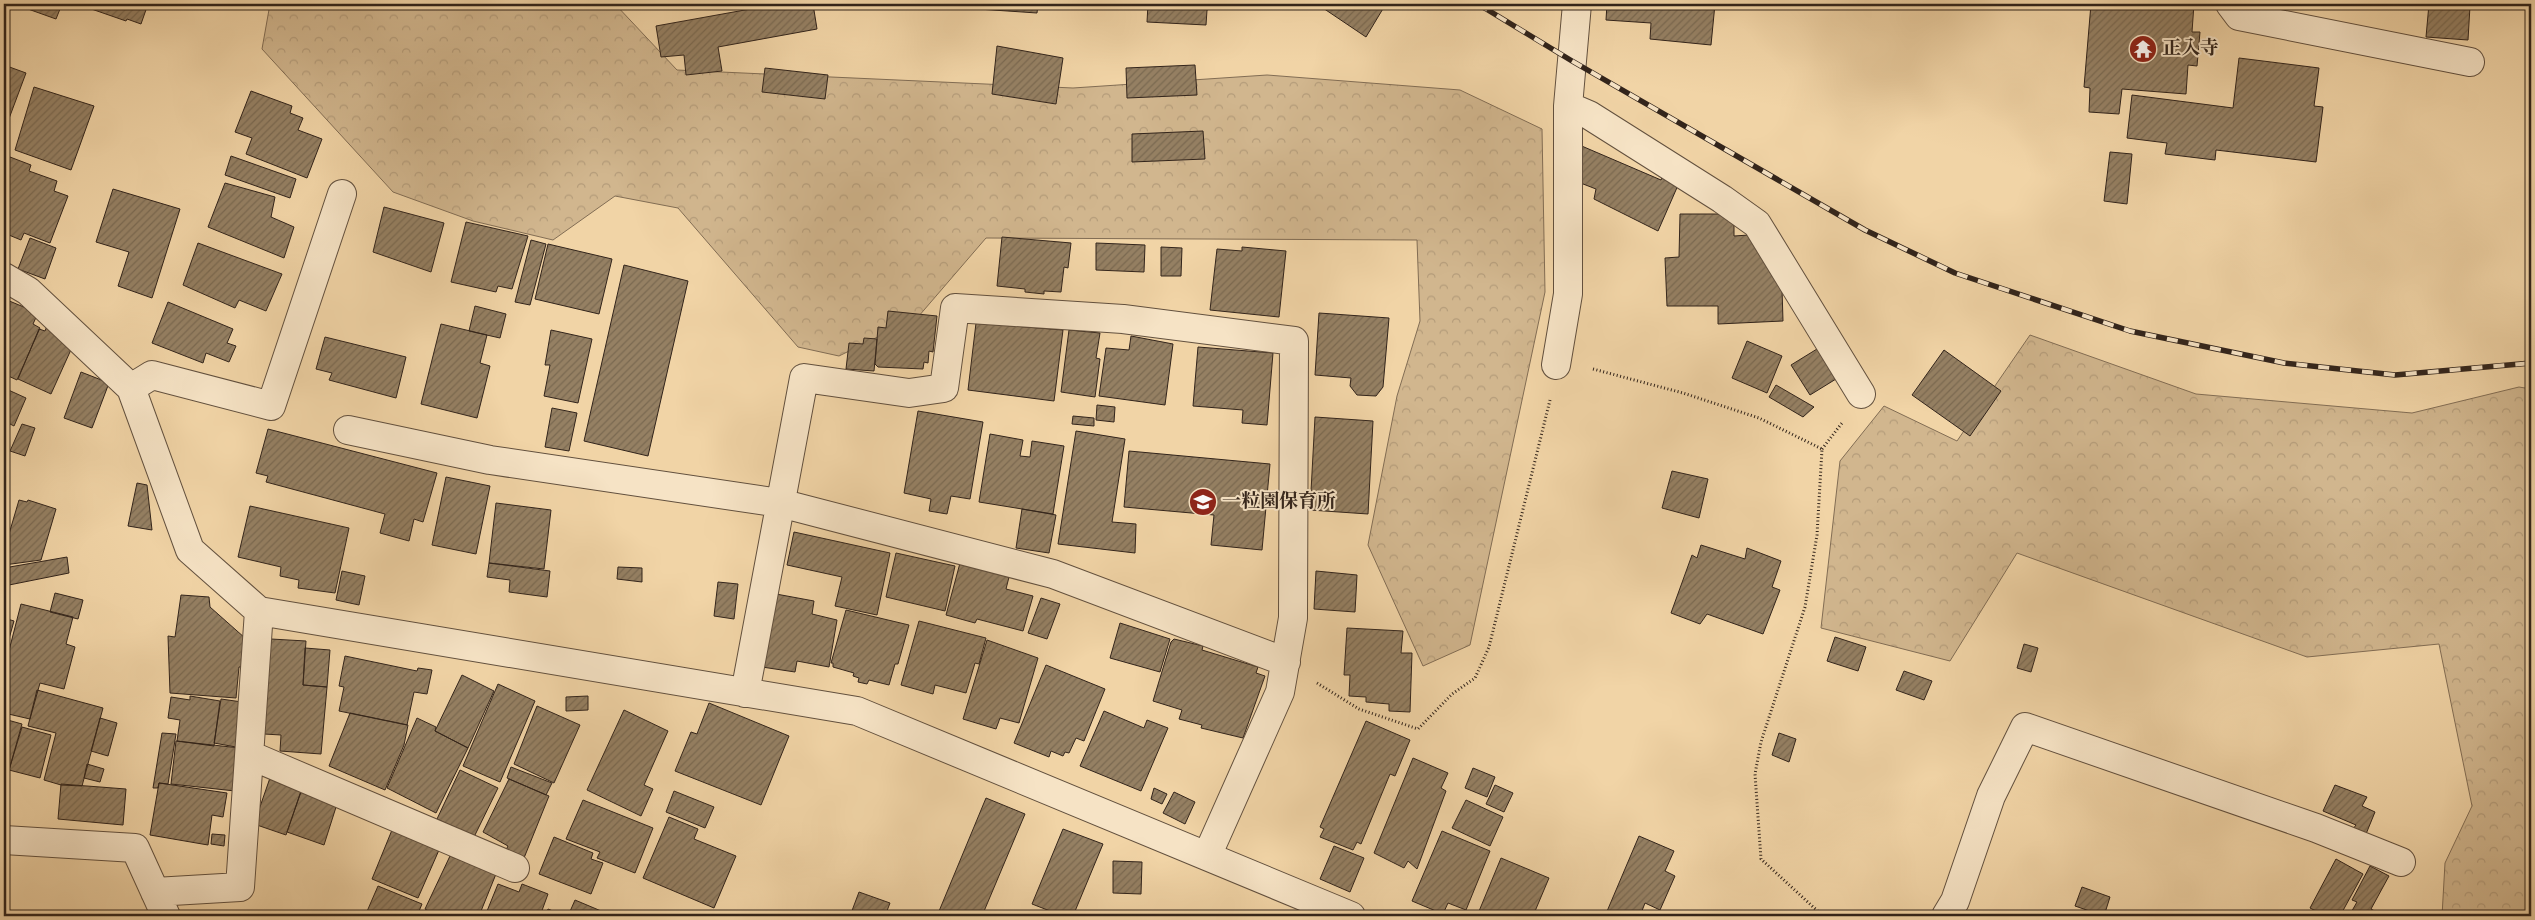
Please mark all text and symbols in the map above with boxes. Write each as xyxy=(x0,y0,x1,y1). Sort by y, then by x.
temple icon: 正入寺 xyxy=(2128,34,2158,64)
place label: 正入寺 xyxy=(2162,36,2219,62)
school or university icon: 一粒園保育所 xyxy=(1188,487,1218,517)
place label: 一粒園保育所 xyxy=(1222,489,1336,515)

